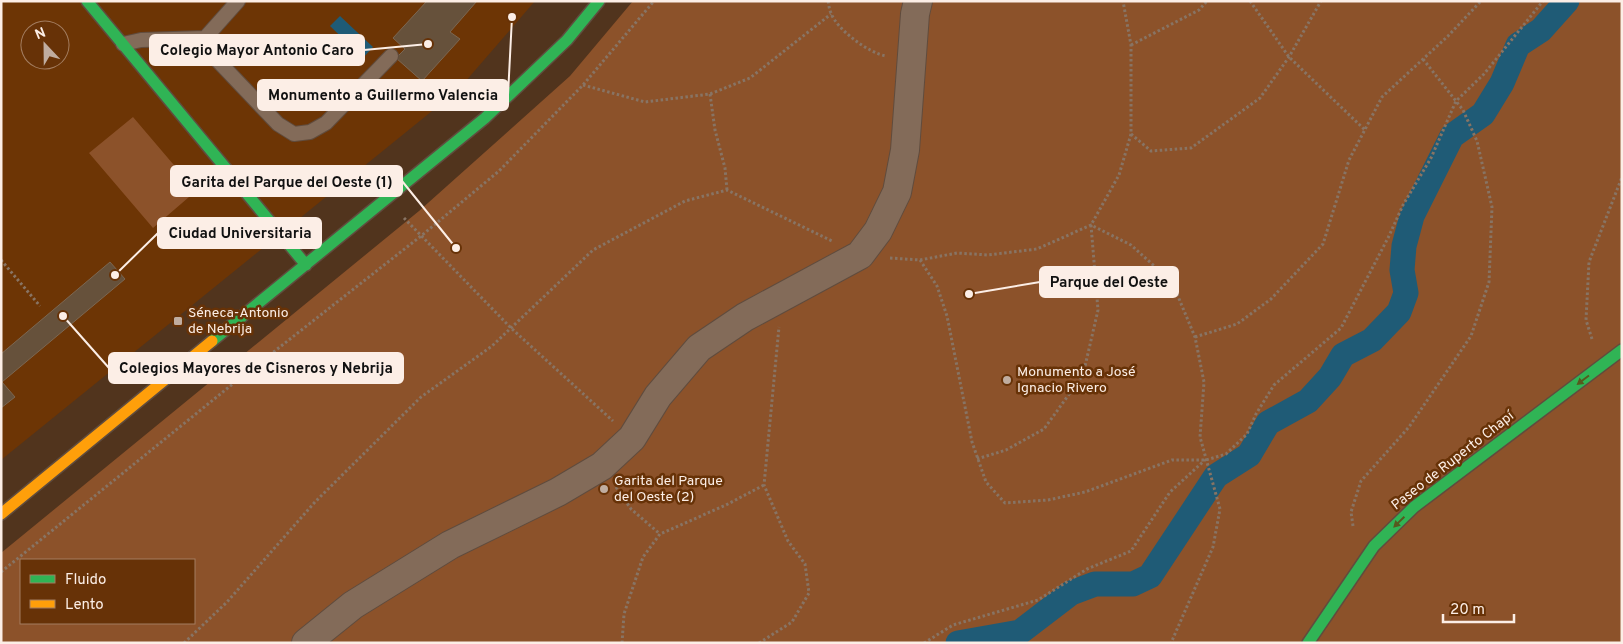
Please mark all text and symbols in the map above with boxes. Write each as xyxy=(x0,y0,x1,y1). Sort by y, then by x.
north arrow xyxy=(20,20,70,70)
text: N xyxy=(33,25,49,44)
callout: Colegio Mayor Antonio Caro xyxy=(150,35,364,65)
text: Colegio Mayor Antonio Caro xyxy=(160,42,354,61)
callout: Monumento a Guillermo Valencia xyxy=(258,80,508,110)
text: Monumento a Guillermo Valencia xyxy=(268,87,498,106)
callout: Garita del Parque del Oeste (1) xyxy=(171,166,402,196)
text: Garita del Parque del Oeste (1) xyxy=(181,174,393,193)
callout: Ciudad Universitaria xyxy=(158,218,321,248)
text: Ciudad Universitaria xyxy=(168,225,312,244)
callout: Parque del Oeste xyxy=(1040,267,1178,297)
text: Parque del Oeste xyxy=(1050,274,1168,293)
place label: Séneca-Antonio de Nebrija xyxy=(188,305,289,338)
marker: Séneca-Antonio de Nebrija xyxy=(172,315,184,327)
callout: Colegios Mayores de Cisneros y Nebrija xyxy=(109,353,403,383)
text: Colegios Mayores de Cisneros y Nebrija xyxy=(119,360,393,379)
place label: Monumento a José Ignacio Rivero xyxy=(1017,364,1135,397)
marker: Monumento a José Ignacio Rivero xyxy=(1001,374,1013,386)
one-way arrow xyxy=(1576,375,1590,385)
street label: Paseo de Ruperto Chapí xyxy=(1388,407,1519,514)
place label: Garita del Parque del Oeste (2) xyxy=(614,473,723,506)
marker: Garita del Parque del Oeste (2) xyxy=(598,483,610,495)
one-way arrow xyxy=(1393,516,1405,528)
legend xyxy=(20,559,195,624)
text: Fluido xyxy=(65,571,106,590)
scale bar xyxy=(1443,592,1514,624)
text: Lento xyxy=(65,596,104,615)
text: 20 m xyxy=(1450,601,1485,620)

